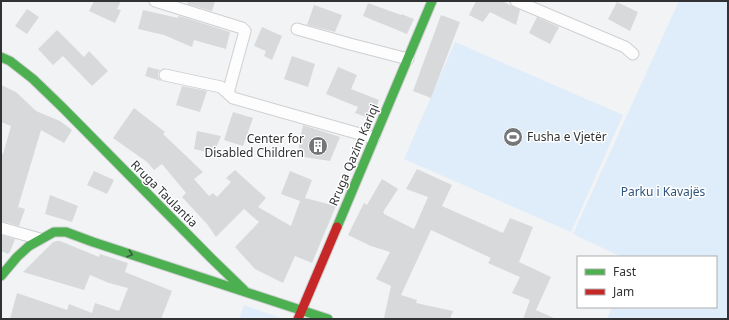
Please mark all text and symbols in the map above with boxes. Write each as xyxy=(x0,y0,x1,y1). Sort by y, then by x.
street label: Rruga Qazim Kariqi xyxy=(324,101,383,208)
sports icon: Fusha e Vjetër xyxy=(502,126,524,148)
place label: Fusha e Vjetër xyxy=(527,128,607,145)
place label: Center for Disabled Children xyxy=(204,130,304,161)
building icon: Center for Disabled Children xyxy=(307,135,329,157)
street label: Rruga Taulantia xyxy=(127,156,202,231)
park label: Parku i Kavajës xyxy=(621,183,706,200)
one-way arrow xyxy=(127,250,134,258)
legend xyxy=(577,256,717,308)
text: Fast xyxy=(613,263,637,280)
text: Jam xyxy=(612,283,634,300)

